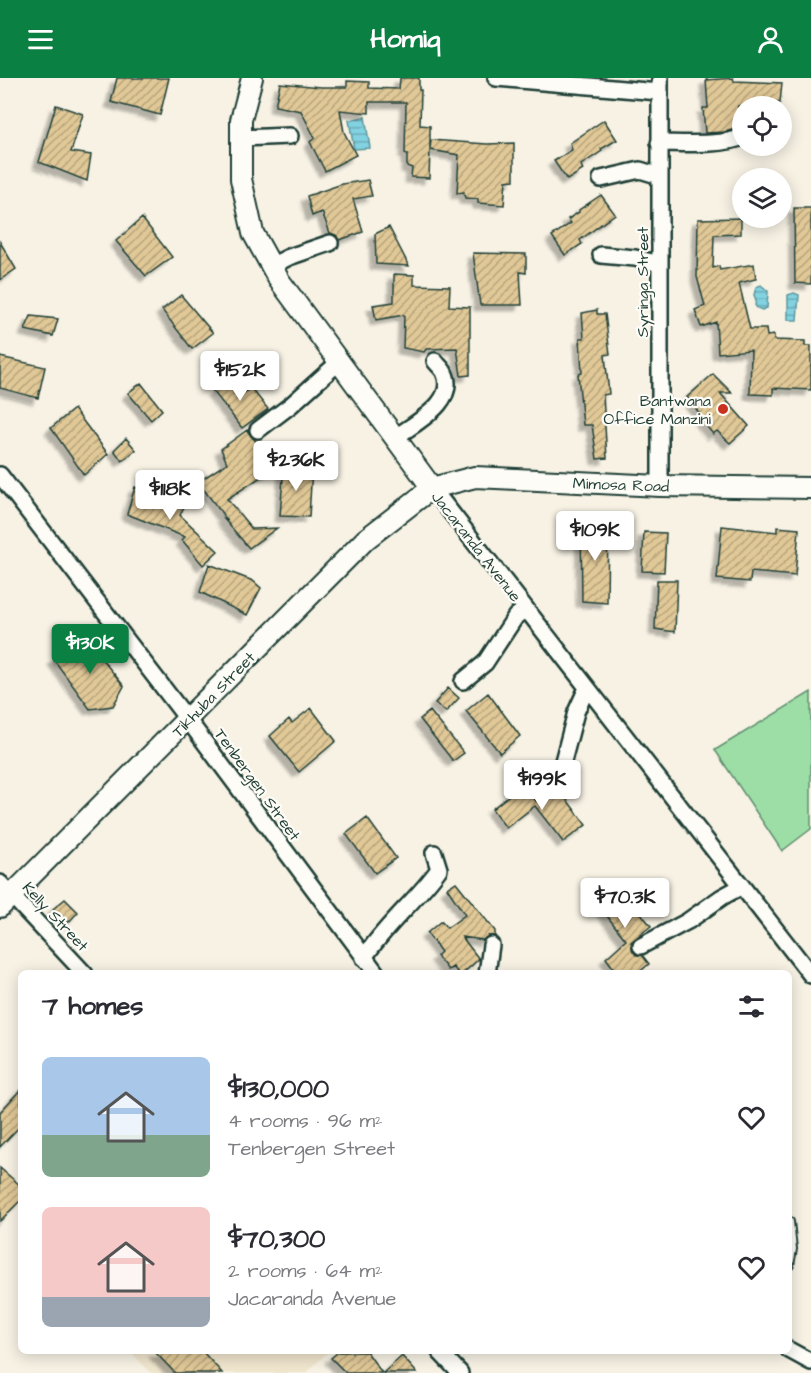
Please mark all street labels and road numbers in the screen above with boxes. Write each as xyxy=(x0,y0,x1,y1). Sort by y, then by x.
street label: Syringa Street xyxy=(632,226,655,337)
street label: Mimosa Road xyxy=(572,472,670,498)
street label: Jacaranda Avenue xyxy=(426,487,527,607)
street label: Tikhuba Street xyxy=(167,647,261,742)
street label: Tenbergen Street xyxy=(208,724,306,846)
street label: Kelly Street xyxy=(17,877,94,957)

